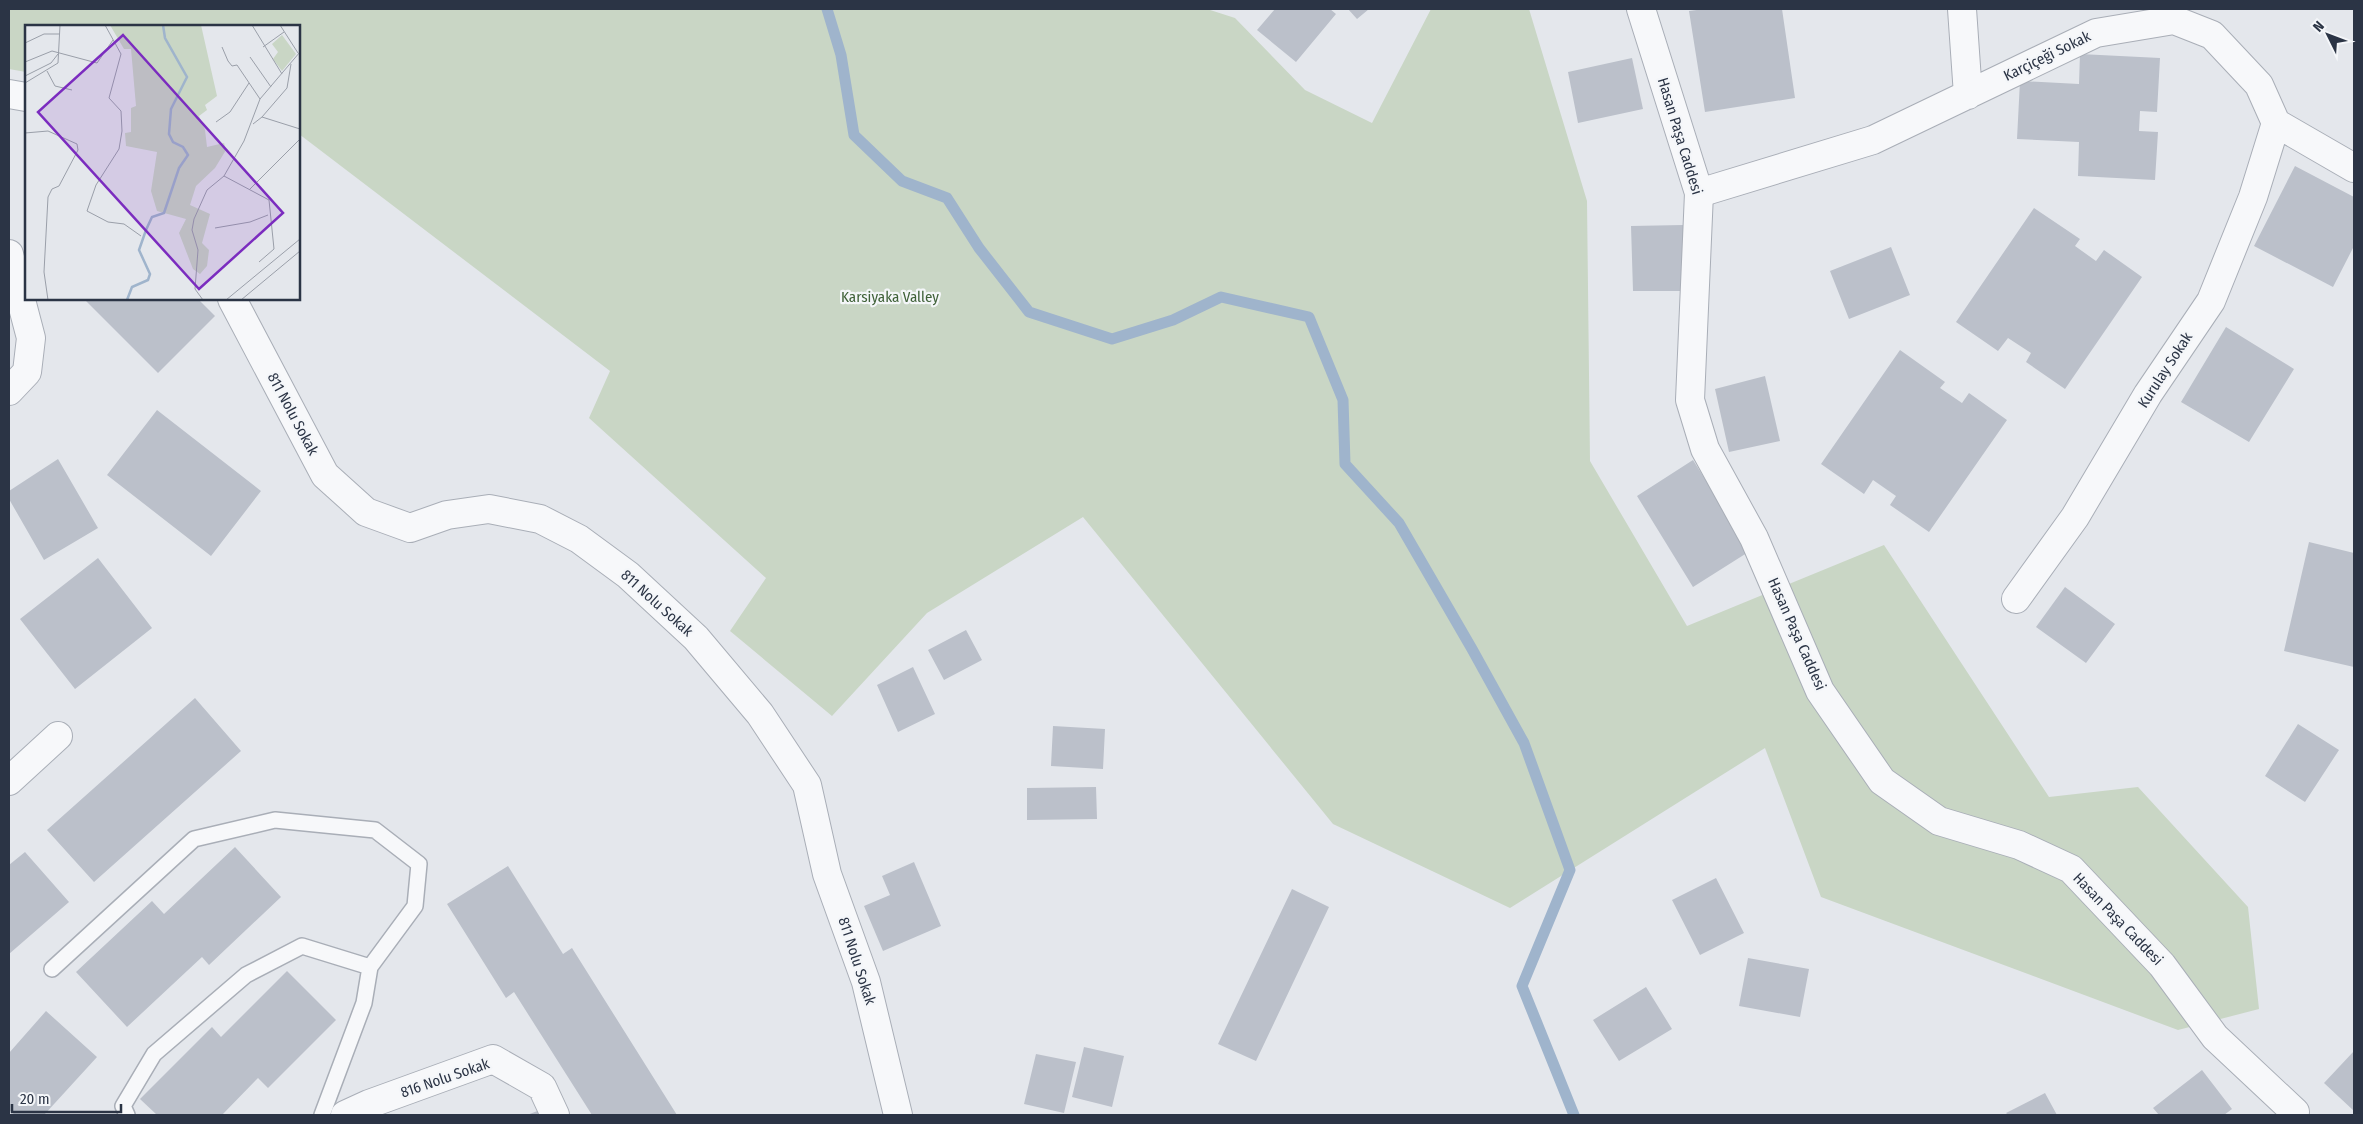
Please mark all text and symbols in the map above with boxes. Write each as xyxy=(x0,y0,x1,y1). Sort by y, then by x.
north arrow xyxy=(2303,10,2353,60)
text: N xyxy=(2310,18,2328,35)
inset map xyxy=(25,25,300,300)
street label: Karçiçeği Sokak xyxy=(2001,27,2093,85)
street label: Hasan Paşa Caddesi xyxy=(1654,75,1706,197)
park label: Karsiyaka Valley xyxy=(841,288,939,306)
street label: Kurulay Sokak xyxy=(2134,329,2196,411)
street label: 811 Nolu Sokak xyxy=(264,370,322,458)
street label: 811 Nolu Sokak xyxy=(617,566,697,640)
street label: Hasan Paşa Caddesi xyxy=(1764,575,1830,693)
street label: Hasan Paşa Caddesi xyxy=(2069,869,2167,969)
street label: 811 Nolu Sokak xyxy=(834,915,880,1007)
street label: 816 Nolu Sokak xyxy=(398,1054,492,1102)
scale bar xyxy=(12,1082,121,1114)
text: 20 m xyxy=(20,1090,50,1108)

